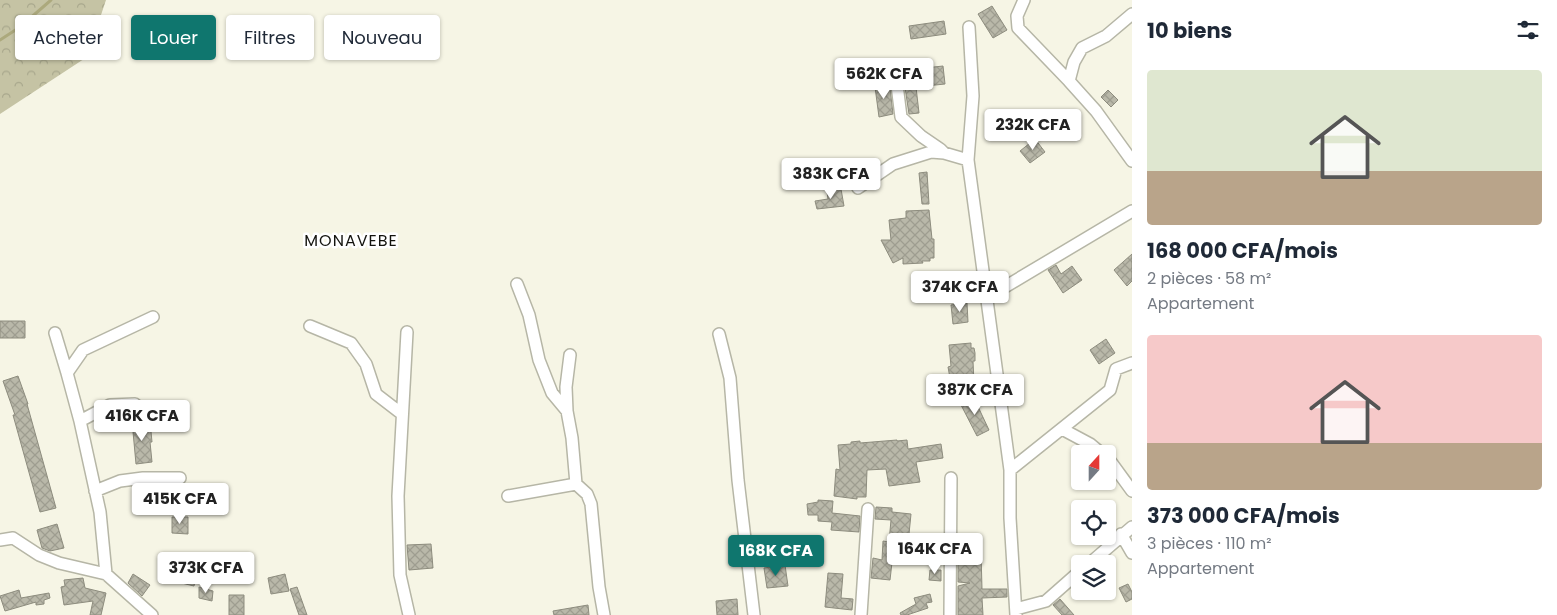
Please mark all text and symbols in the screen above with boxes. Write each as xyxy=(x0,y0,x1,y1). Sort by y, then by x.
chip: Acheter xyxy=(15,15,121,60)
chip: Louer xyxy=(131,15,216,60)
chip: Filtres xyxy=(226,15,314,60)
chip: Nouveau xyxy=(324,15,440,60)
text: 10 biens xyxy=(1147,16,1232,45)
icon: filters xyxy=(1514,16,1542,44)
pin: 562K CFA xyxy=(832,58,936,100)
text: 562K CFA xyxy=(845,62,923,85)
icon: home xyxy=(1300,102,1390,192)
pin: 232K CFA xyxy=(981,108,1085,151)
text: 232K CFA xyxy=(995,113,1071,136)
pin: 383K CFA xyxy=(779,158,883,200)
text: 383K CFA xyxy=(792,162,870,185)
district label: MONAVEBE xyxy=(304,229,398,252)
text: 168 000 CFA/mois xyxy=(1147,236,1338,265)
text: 2 pièces · 58 m² xyxy=(1147,267,1271,290)
pin: 374K CFA xyxy=(908,270,1012,313)
text: 374K CFA xyxy=(922,275,998,298)
text: Appartement xyxy=(1147,292,1254,315)
icon: home xyxy=(1300,367,1390,457)
pin: 387K CFA xyxy=(923,374,1027,416)
text: 387K CFA xyxy=(937,378,1013,401)
pin: 416K CFA xyxy=(90,400,194,442)
text: 416K CFA xyxy=(105,404,179,427)
north arrow xyxy=(1071,445,1116,490)
map controls xyxy=(1071,445,1116,600)
pin: 415K CFA xyxy=(128,482,232,525)
text: 415K CFA xyxy=(143,487,217,510)
button: locate xyxy=(1071,500,1116,545)
text: 373 000 CFA/mois xyxy=(1147,501,1340,530)
pin: 164K CFA xyxy=(883,532,987,575)
text: 3 pièces · 110 m² xyxy=(1147,532,1272,555)
pin: 168K CFA xyxy=(724,534,828,577)
text: 164K CFA xyxy=(898,537,972,560)
text: 168K CFA xyxy=(739,539,813,562)
pin: 373K CFA xyxy=(154,552,258,594)
button: layers xyxy=(1071,555,1116,600)
text: 373K CFA xyxy=(168,556,244,579)
text: Appartement xyxy=(1147,557,1254,580)

